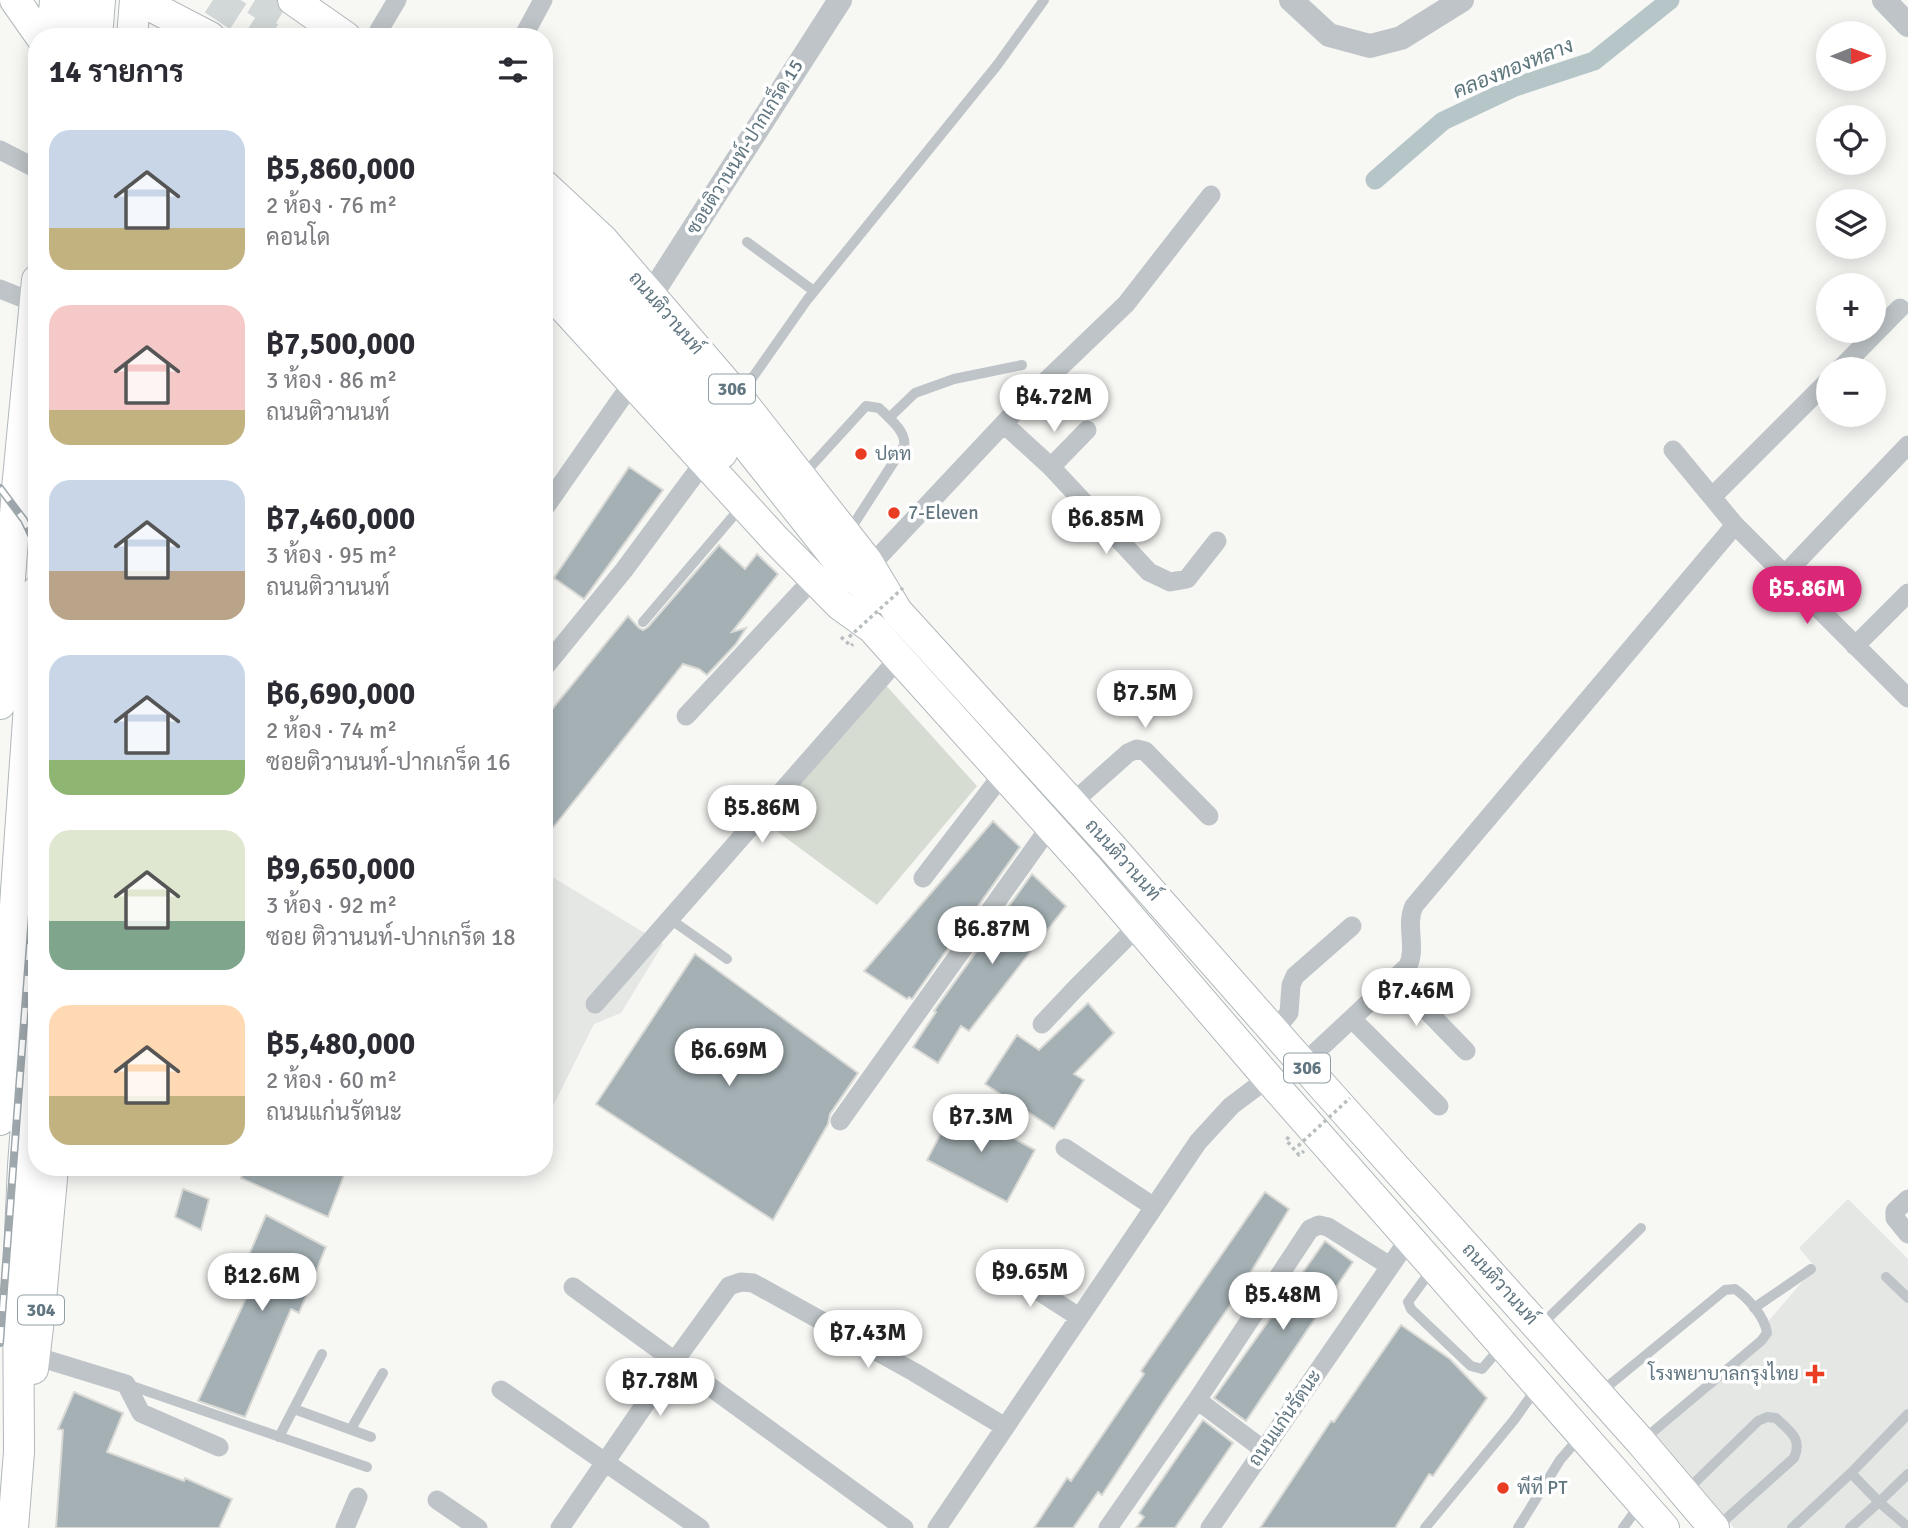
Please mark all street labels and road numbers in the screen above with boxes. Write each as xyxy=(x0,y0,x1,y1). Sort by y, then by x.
street label: ซอยติวานนท์-ปากเกร็ด 15 xyxy=(680,54,809,239)
street label: ถนนติวานนท์ xyxy=(623,266,709,360)
road number: 306 xyxy=(709,374,755,404)
street label: ถนนติวานนท์ xyxy=(1080,813,1167,906)
road number: 306 xyxy=(1284,1054,1330,1083)
street label: ถนนติวานนท์ xyxy=(1457,1237,1544,1330)
road number: 304 xyxy=(18,1296,64,1324)
street label: ถนนแก่นรัตนะ xyxy=(1243,1365,1327,1471)

